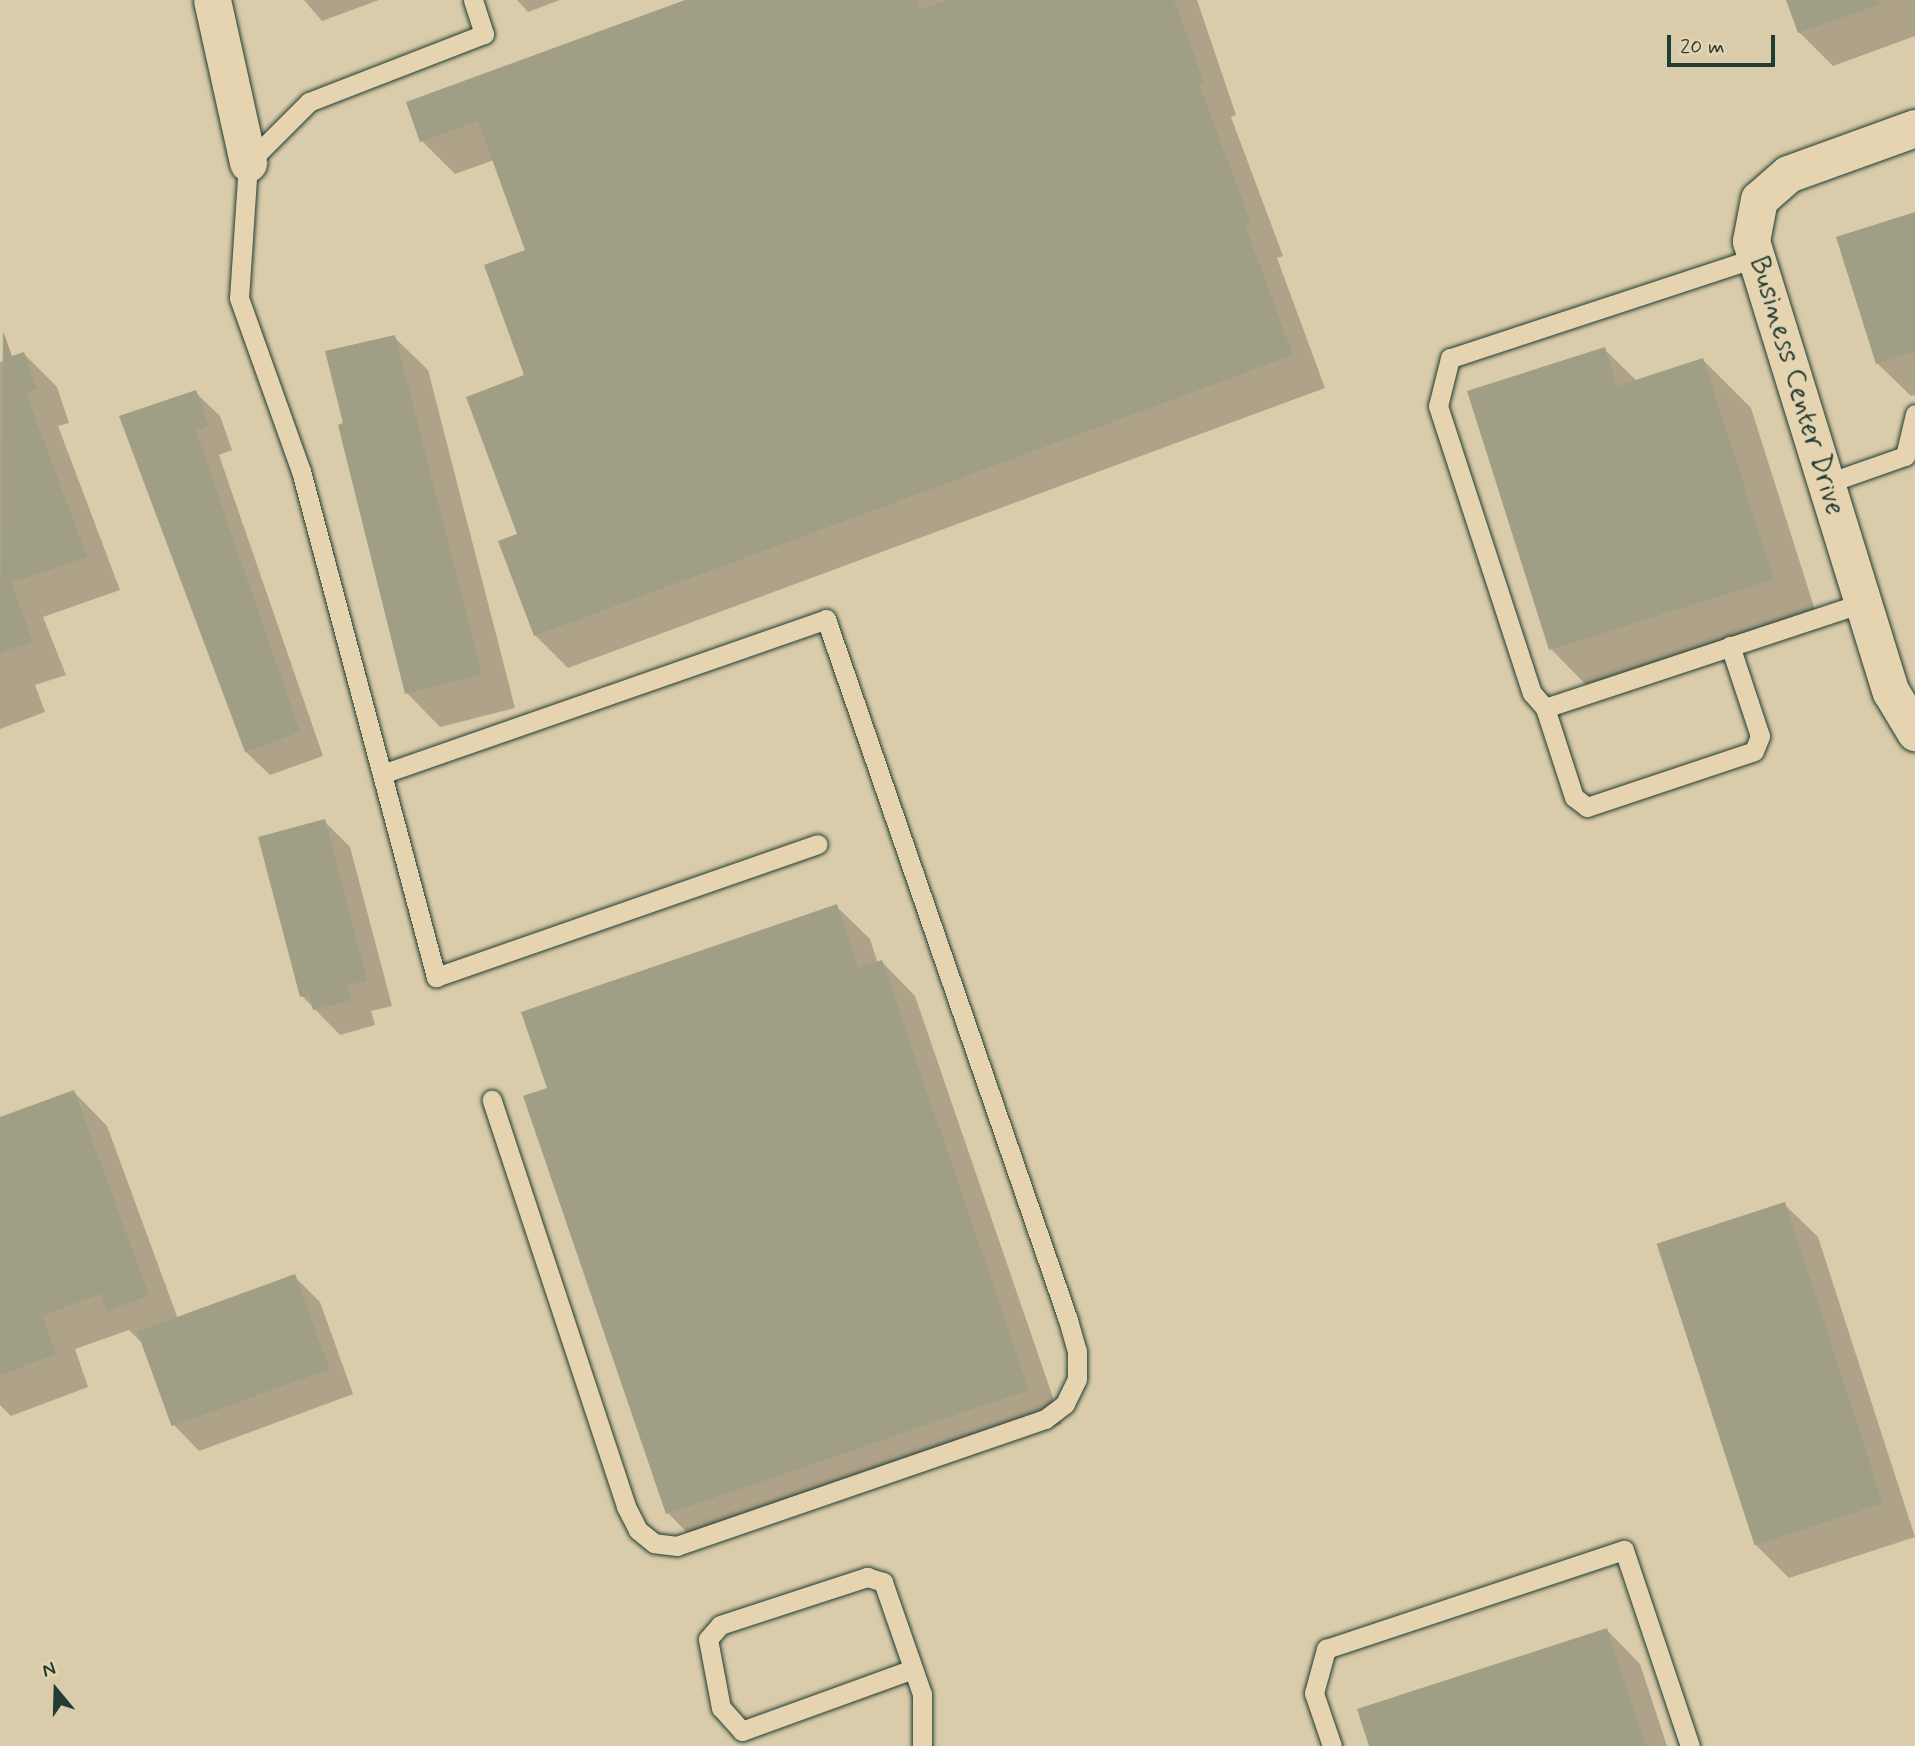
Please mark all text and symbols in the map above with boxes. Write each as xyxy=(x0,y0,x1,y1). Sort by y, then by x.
scale bar xyxy=(1670,21,1778,65)
text: 20 m xyxy=(1680,33,1725,61)
street label: Business Center Drive xyxy=(1740,250,1852,522)
north arrow xyxy=(21,1655,91,1725)
text: N xyxy=(39,1656,59,1684)

